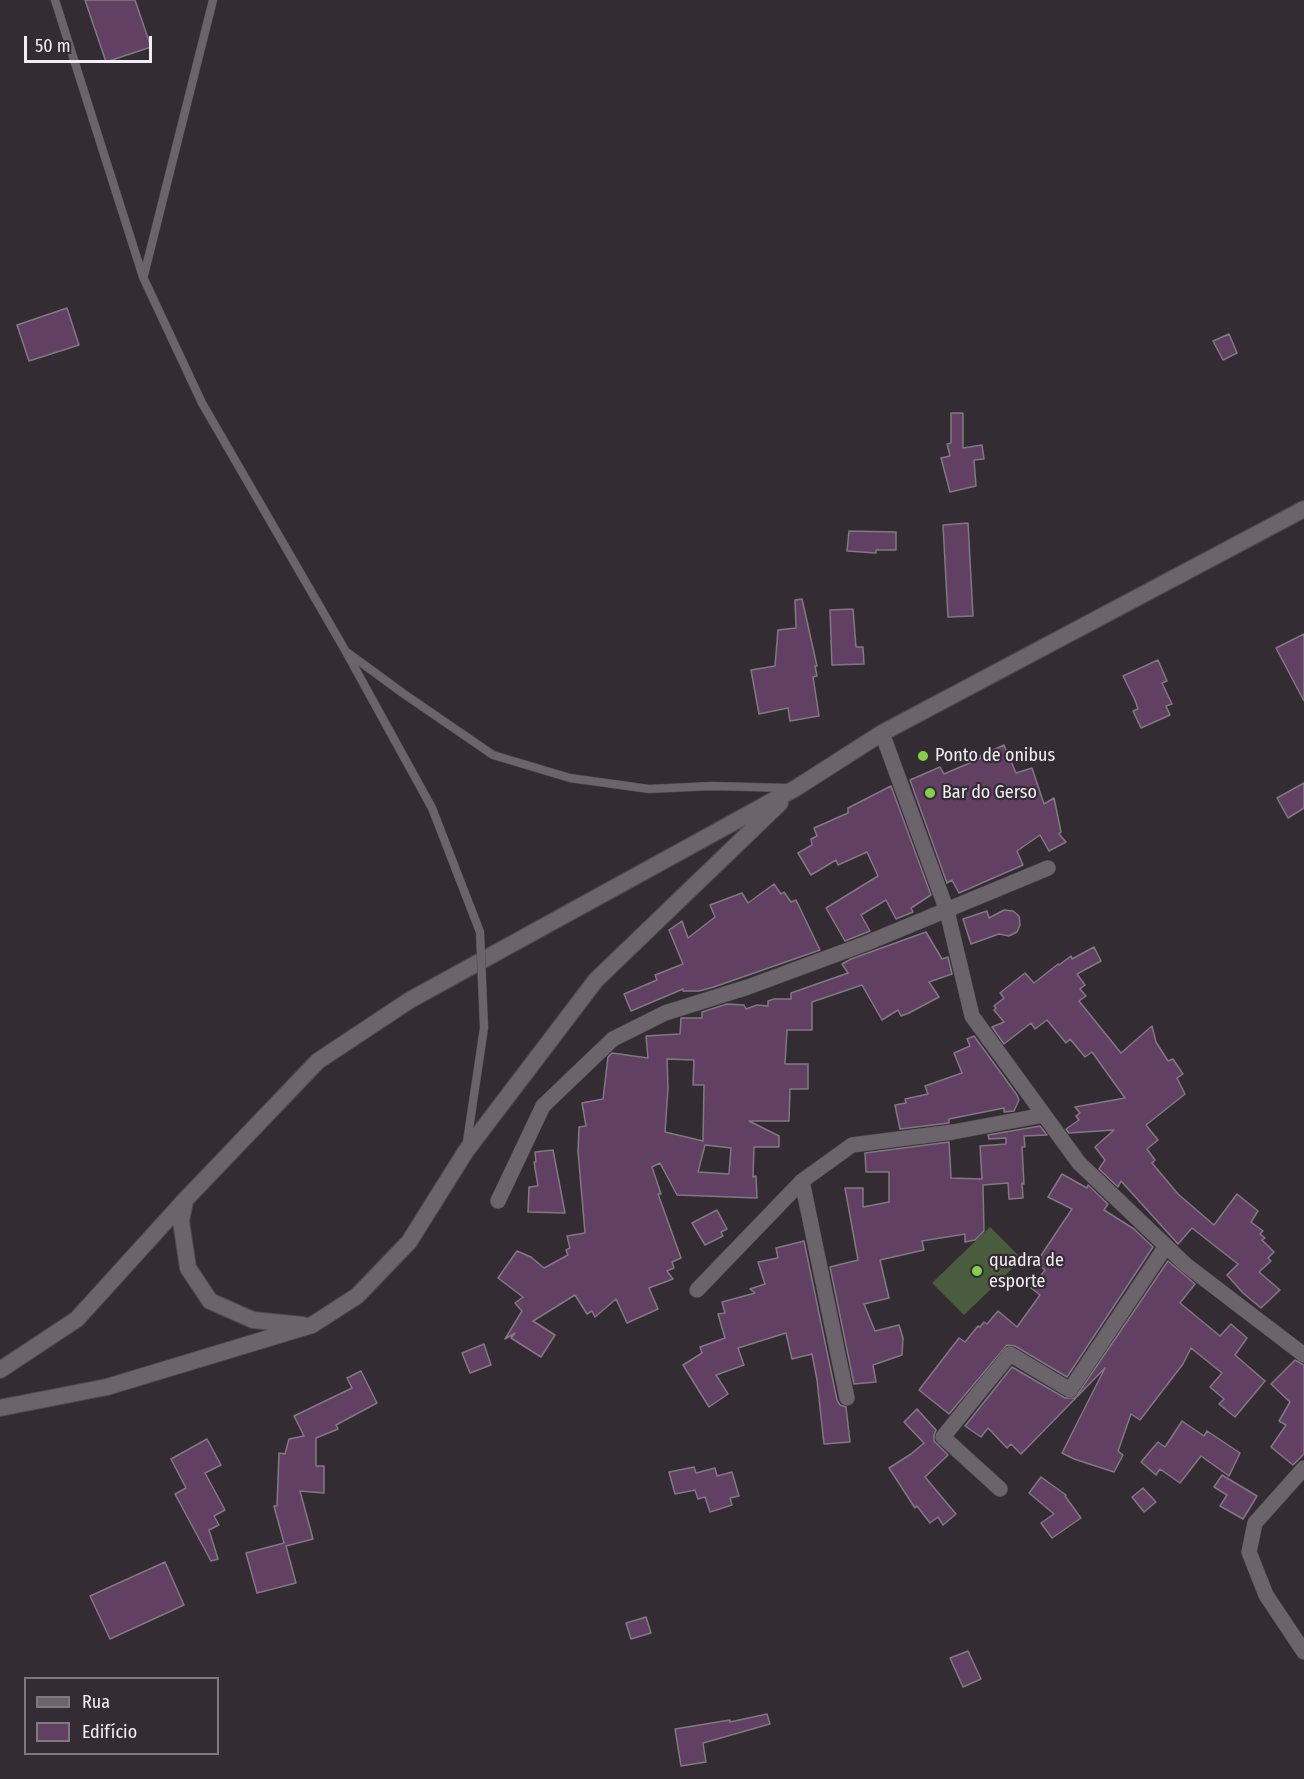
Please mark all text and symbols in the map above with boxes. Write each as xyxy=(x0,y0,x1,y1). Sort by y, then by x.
scale bar xyxy=(27,24,154,62)
text: 50 m xyxy=(35,35,71,57)
place label: Ponto de onibus xyxy=(935,745,1055,767)
marker: Ponto de onibus xyxy=(916,749,930,763)
place label: Bar do Gerso xyxy=(942,782,1037,804)
marker: Bar do Gerso xyxy=(923,786,937,800)
place label: quadra de esporte xyxy=(989,1250,1064,1292)
marker: quadra de esporte xyxy=(970,1264,984,1278)
legend xyxy=(24,1677,219,1755)
text: Rua xyxy=(82,1691,110,1713)
text: Edifício xyxy=(82,1721,137,1743)

